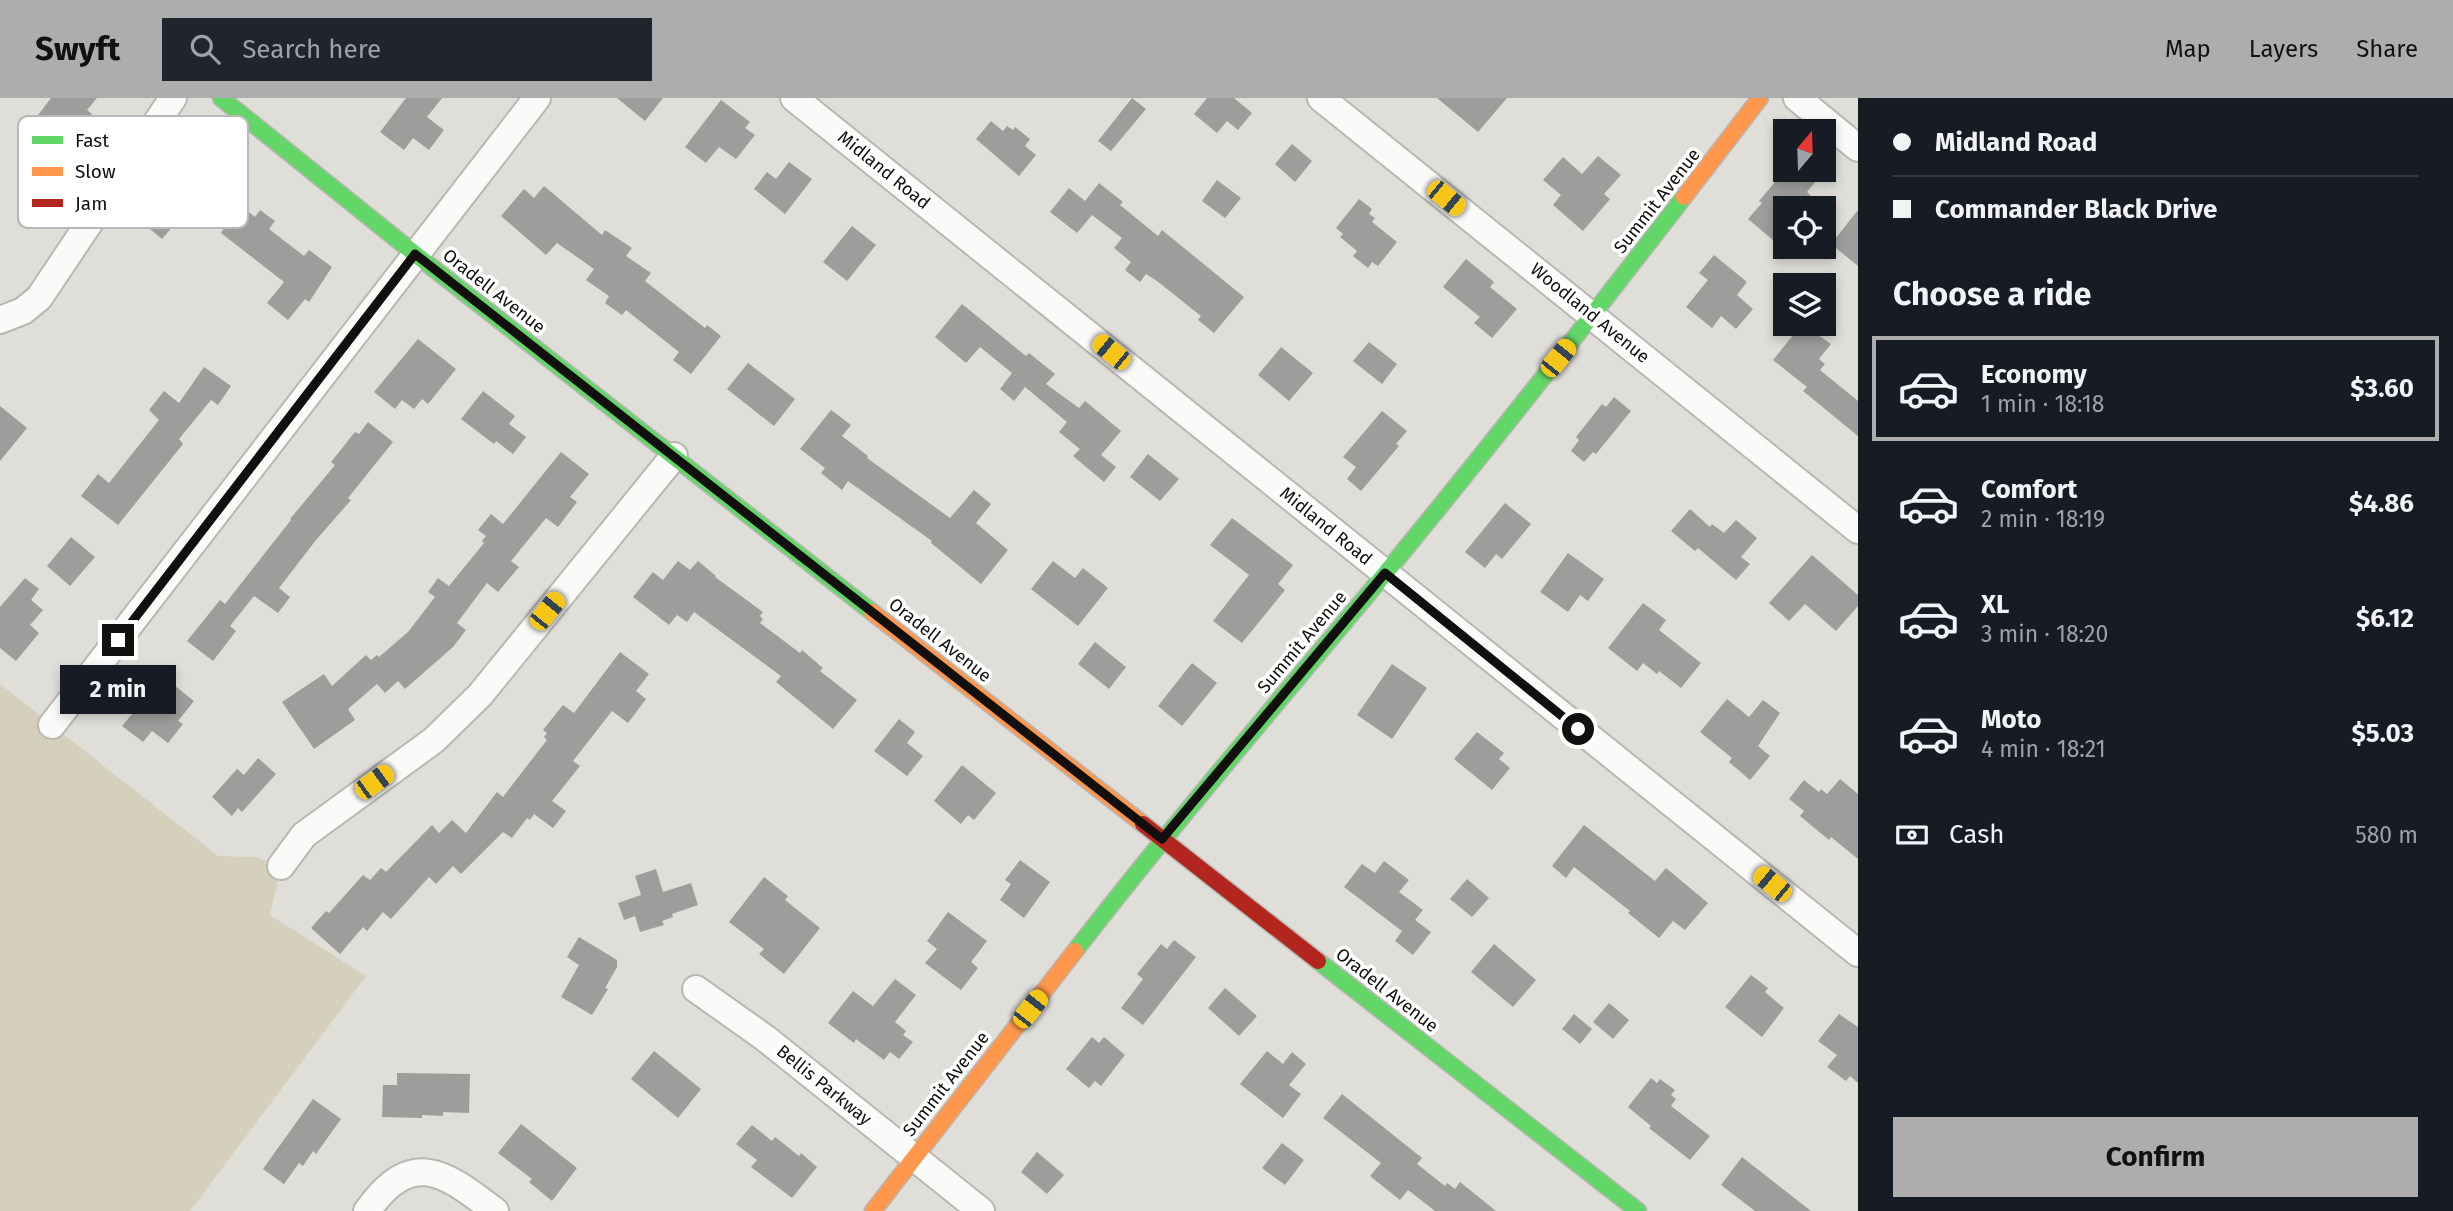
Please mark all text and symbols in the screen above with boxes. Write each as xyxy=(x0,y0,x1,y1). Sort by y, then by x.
search box xyxy=(162,18,652,81)
text: Swyft xyxy=(35,29,120,69)
icon: search xyxy=(186,30,224,68)
text: Search here xyxy=(242,34,381,65)
text: Map xyxy=(2165,35,2211,63)
text: Layers xyxy=(2249,35,2318,63)
text: Share xyxy=(2356,35,2418,63)
legend xyxy=(18,116,248,228)
north arrow xyxy=(1773,119,1836,182)
map controls xyxy=(1773,119,1836,336)
street label: Midland Road xyxy=(833,126,935,214)
text: Midland Road xyxy=(1935,127,2097,158)
text: Fast xyxy=(75,129,109,152)
street label: Summit Avenue xyxy=(1609,144,1705,258)
text: Slow xyxy=(75,160,116,183)
car xyxy=(1424,177,1469,219)
text: Jam xyxy=(75,192,107,215)
text: Commander Black Drive xyxy=(1935,194,2217,225)
button: locate xyxy=(1773,196,1836,259)
street label: Oradell Avenue xyxy=(438,244,550,338)
street label: Woodland Avenue xyxy=(1526,258,1654,368)
button: layers xyxy=(1773,273,1836,336)
text: Choose a ride xyxy=(1893,275,2091,313)
car xyxy=(1089,331,1134,373)
car xyxy=(1537,335,1580,381)
icon: car xyxy=(1897,357,1960,420)
text: Economy xyxy=(1981,359,2087,390)
text: $3.60 xyxy=(2350,373,2414,404)
text: 1 min · 18:18 xyxy=(1981,390,2104,418)
icon: car xyxy=(1897,472,1960,535)
text: Comfort xyxy=(1981,474,2077,505)
street label: Midland Road xyxy=(1275,482,1377,570)
text: $4.86 xyxy=(2349,488,2414,519)
text: 2 min · 18:19 xyxy=(1981,505,2105,533)
street label: Summit Avenue xyxy=(1253,586,1351,698)
icon: car xyxy=(1897,587,1960,650)
car xyxy=(526,588,569,634)
text: XL xyxy=(1981,589,2009,620)
street label: Oradell Avenue xyxy=(884,593,996,687)
text: $6.12 xyxy=(2356,603,2414,634)
text: 3 min · 18:20 xyxy=(1981,620,2108,648)
route end xyxy=(102,624,134,656)
callout: 2 min xyxy=(60,664,176,714)
text: 2 min xyxy=(90,675,146,703)
icon: car xyxy=(1897,702,1960,765)
text: Moto xyxy=(1981,704,2041,735)
route start xyxy=(1562,713,1594,745)
text: $5.03 xyxy=(2351,718,2414,749)
text: 4 min · 18:21 xyxy=(1981,735,2106,763)
car xyxy=(351,761,398,803)
icon: cash xyxy=(1893,816,1931,854)
text: Cash xyxy=(1949,819,2005,850)
text: 580 m xyxy=(2355,821,2418,849)
car xyxy=(1750,863,1795,905)
street label: Oradell Avenue xyxy=(1331,943,1443,1037)
car xyxy=(1009,986,1052,1032)
street label: Summit Avenue xyxy=(898,1027,994,1141)
street label: Bellis Parkway xyxy=(772,1040,876,1130)
button: Confirm xyxy=(1893,1117,2418,1197)

